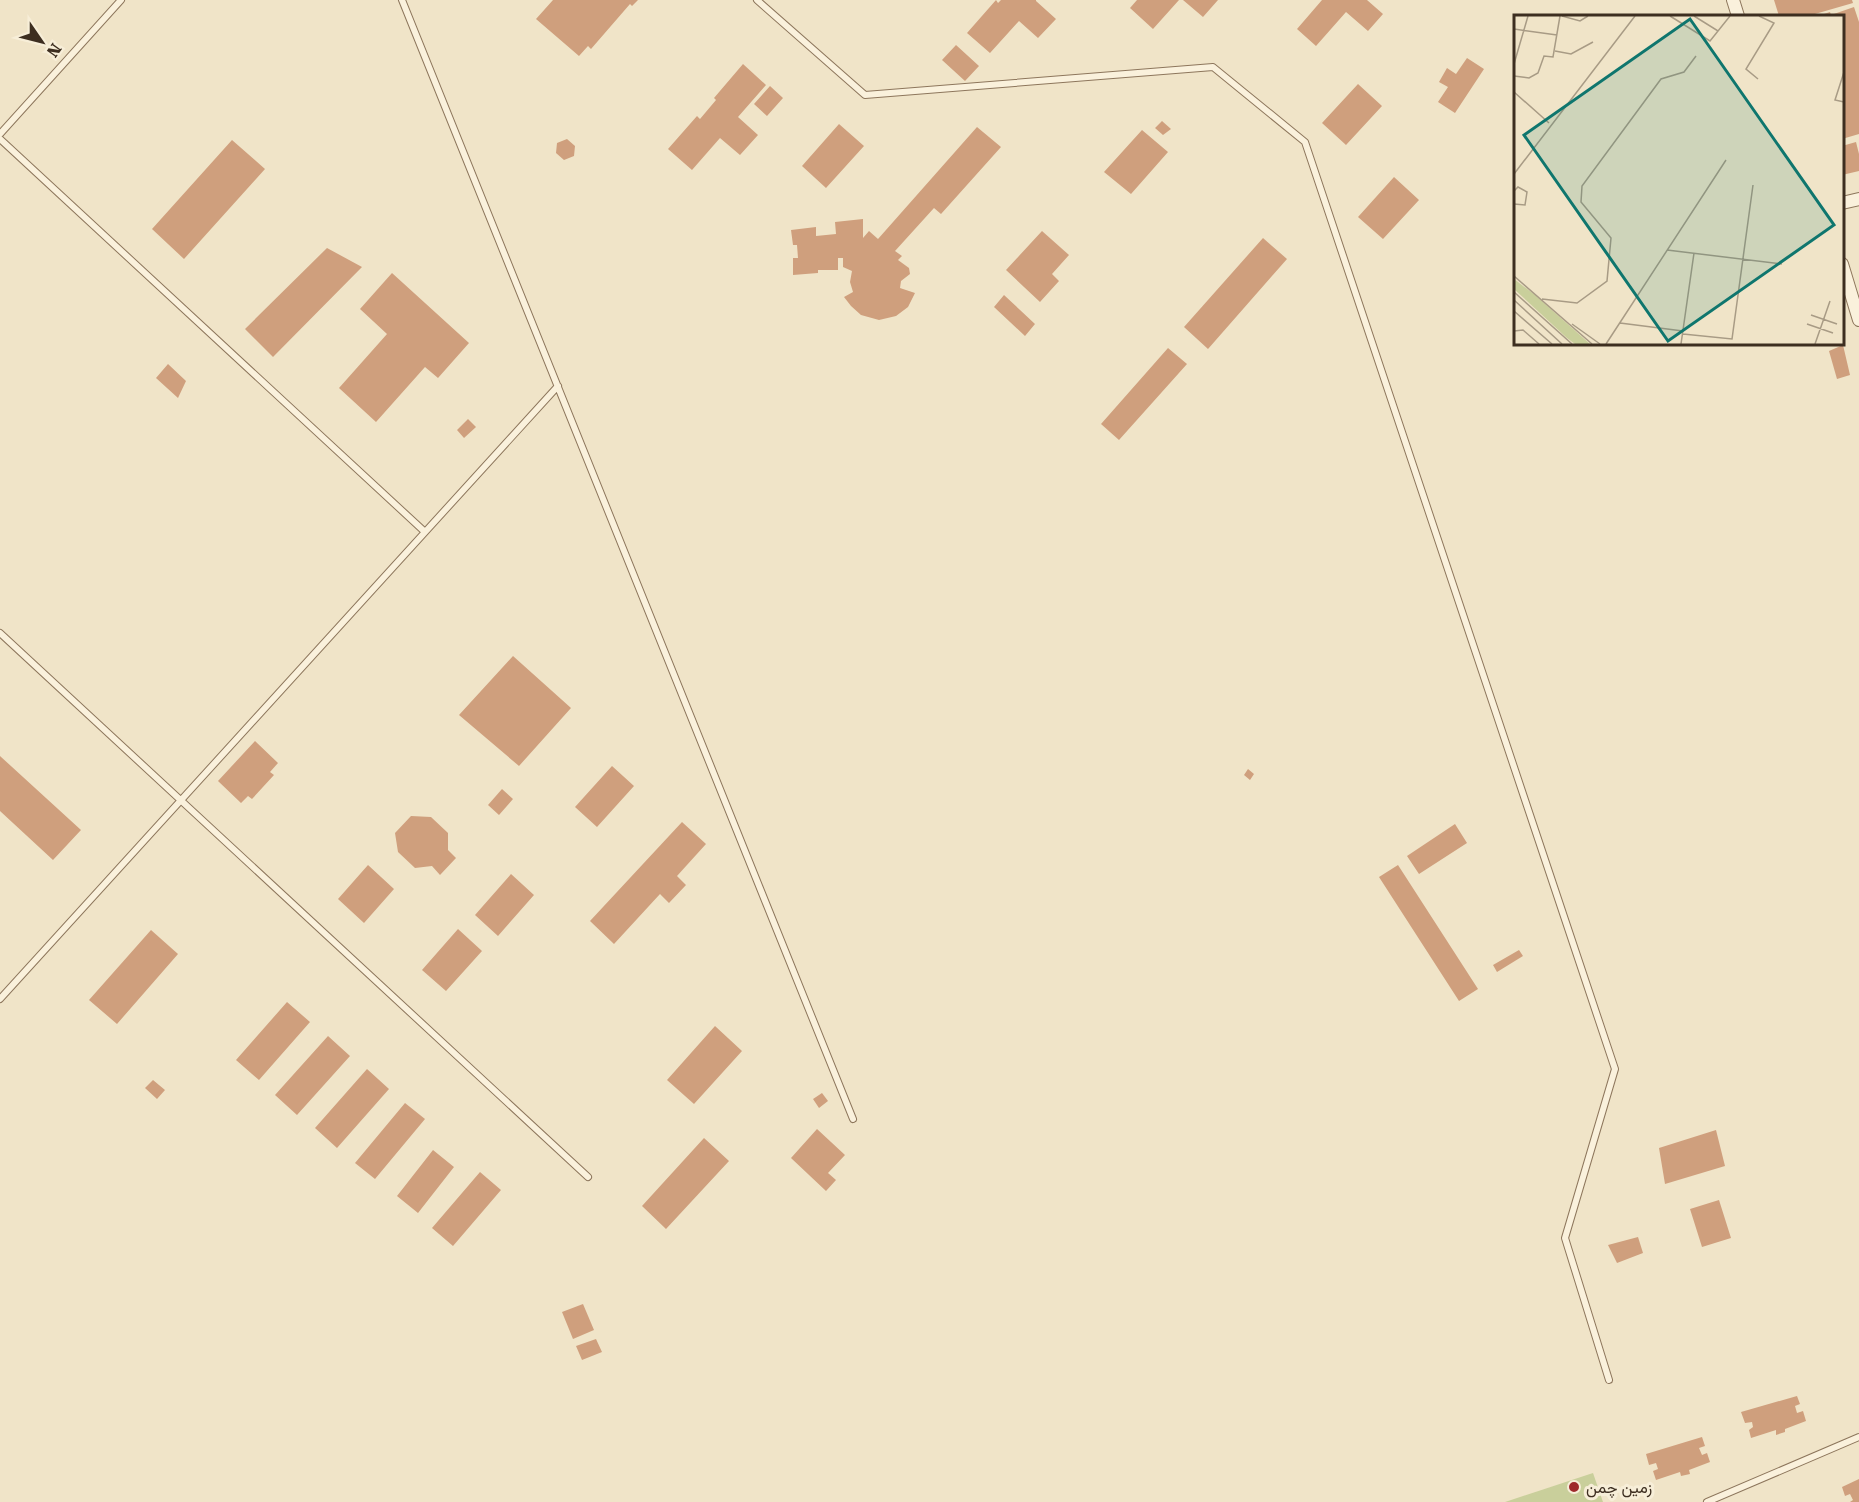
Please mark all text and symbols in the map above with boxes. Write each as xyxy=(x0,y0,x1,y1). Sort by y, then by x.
north arrow xyxy=(12,12,72,72)
inset map xyxy=(1514,15,1844,345)
text: N xyxy=(43,40,65,61)
place label: زمین چمن xyxy=(1586,1478,1652,1499)
marker: زمین چمن xyxy=(1567,1480,1581,1494)

